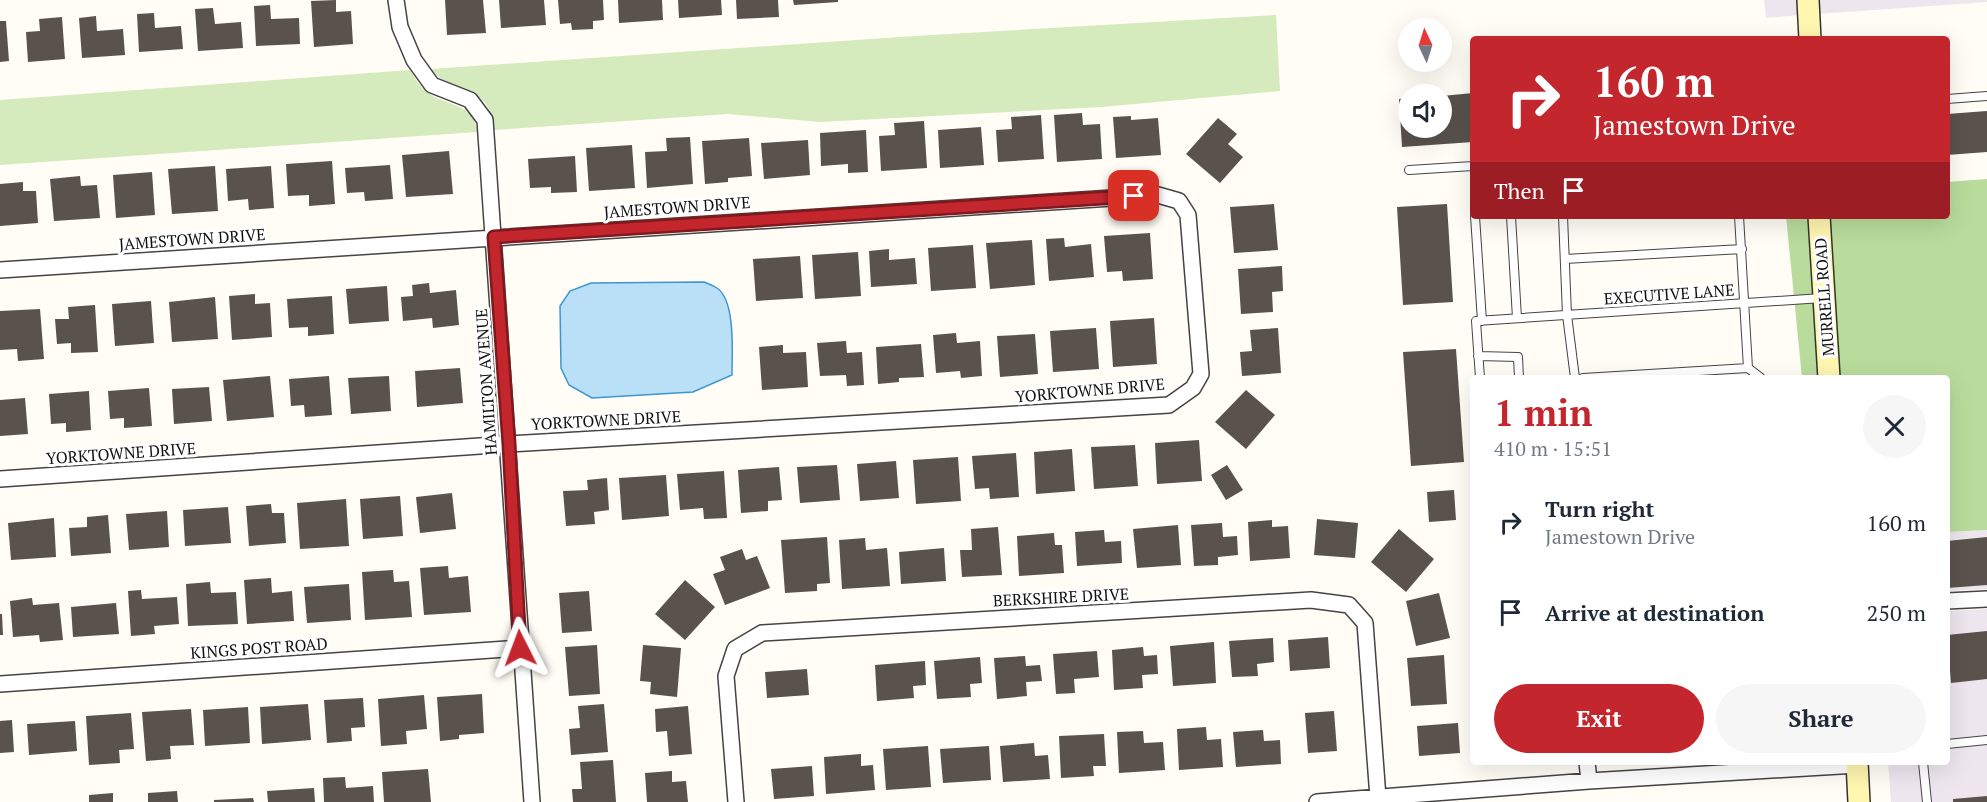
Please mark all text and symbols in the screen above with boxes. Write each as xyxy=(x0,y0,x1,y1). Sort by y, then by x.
north arrow xyxy=(1398,18,1452,72)
map controls xyxy=(1398,18,1452,138)
text: 160 m xyxy=(1593,53,1714,109)
icon: right xyxy=(1494,60,1572,138)
button: sound xyxy=(1398,84,1452,138)
text: Jamestown Drive xyxy=(1593,107,1796,143)
pin xyxy=(1108,170,1159,221)
icon: arrive xyxy=(1557,174,1590,207)
text: Then xyxy=(1494,176,1545,205)
icon: arrive xyxy=(1117,179,1150,212)
street label: JAMESTOWN DRIVE xyxy=(603,191,751,223)
street label: JAMESTOWN DRIVE xyxy=(118,223,266,255)
street label: MURRELL ROAD xyxy=(1809,237,1839,357)
street label: EXECUTIVE LANE xyxy=(1603,278,1735,310)
street label: HAMILTON AVENUE xyxy=(470,308,502,456)
street label: YORKTOWNE DRIVE xyxy=(1014,372,1166,408)
text: 1 min xyxy=(1494,389,1592,436)
button: close xyxy=(1863,395,1926,458)
street label: YORKTOWNE DRIVE xyxy=(530,405,682,435)
text: 410 m · 15:51 xyxy=(1494,435,1612,462)
street label: YORKTOWNE DRIVE xyxy=(45,437,197,469)
text: Turn right xyxy=(1545,494,1654,523)
icon: right xyxy=(1494,506,1527,539)
text: 160 m xyxy=(1866,508,1926,537)
text: Jamestown Drive xyxy=(1545,523,1695,550)
street label: BERKSHIRE DRIVE xyxy=(992,582,1130,612)
icon: arrive xyxy=(1494,596,1527,629)
text: Arrive at destination xyxy=(1545,598,1764,627)
text: 250 m xyxy=(1866,598,1926,627)
position arrow xyxy=(488,616,552,680)
street label: KINGS POST ROAD xyxy=(190,632,328,664)
button: Exit xyxy=(1494,684,1704,753)
button: Share xyxy=(1716,684,1926,753)

